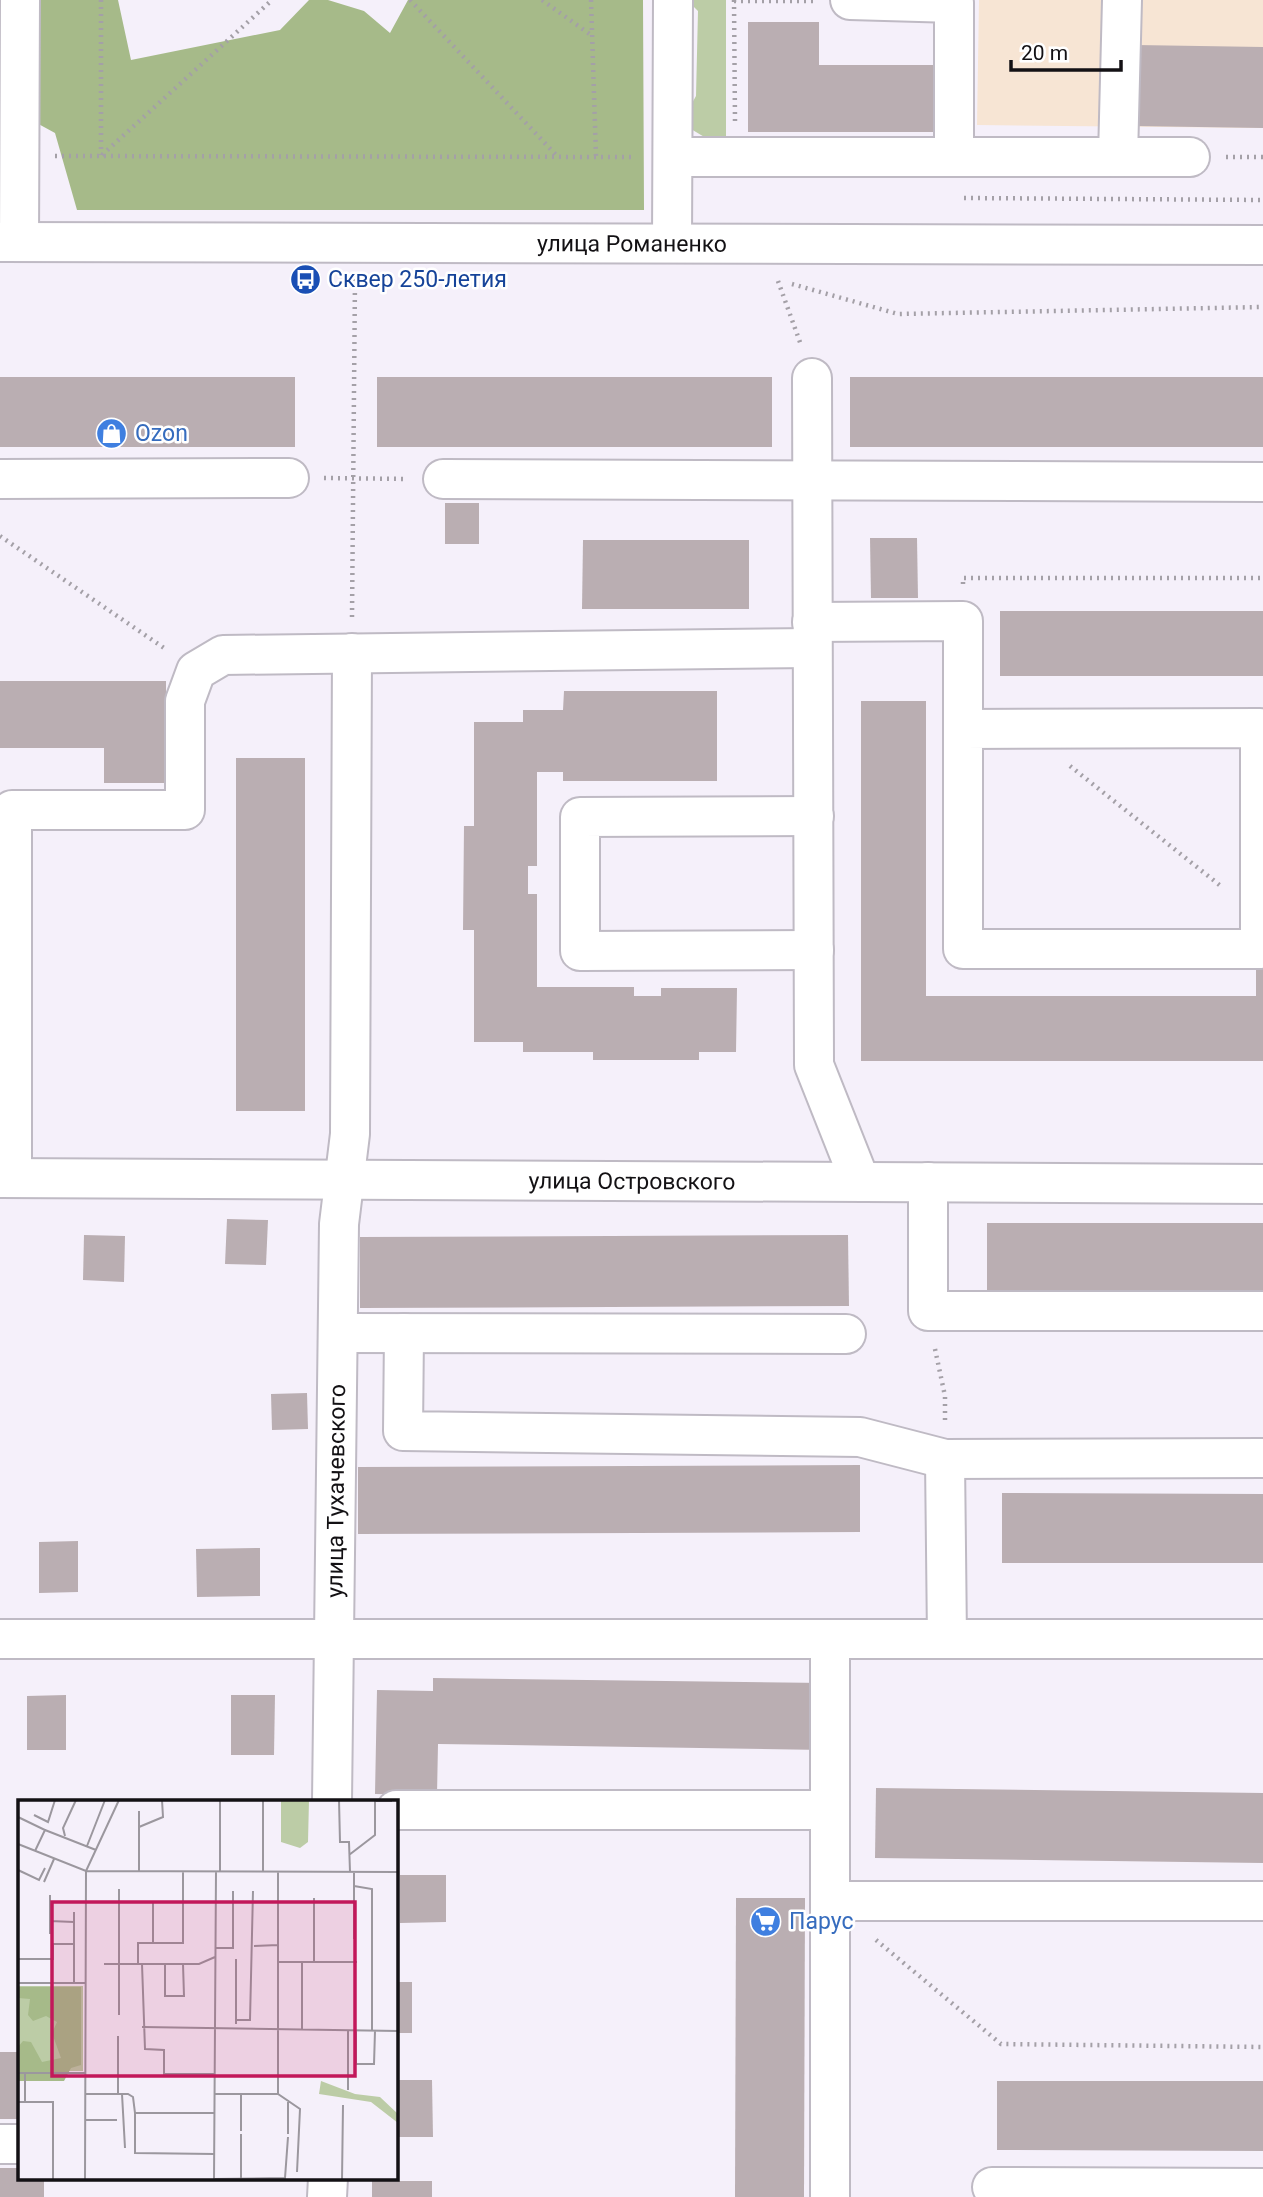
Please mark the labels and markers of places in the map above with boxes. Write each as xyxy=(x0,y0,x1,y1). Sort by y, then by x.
bus stop icon: Сквер 250-летия xyxy=(288,262,322,296)
place label: Сквер 250-летия xyxy=(328,266,507,293)
shop icon: Ozon xyxy=(95,416,129,450)
place label: Ozon xyxy=(135,420,188,447)
supermarket icon: Парус xyxy=(749,1904,783,1938)
place label: Парус xyxy=(789,1908,854,1935)

